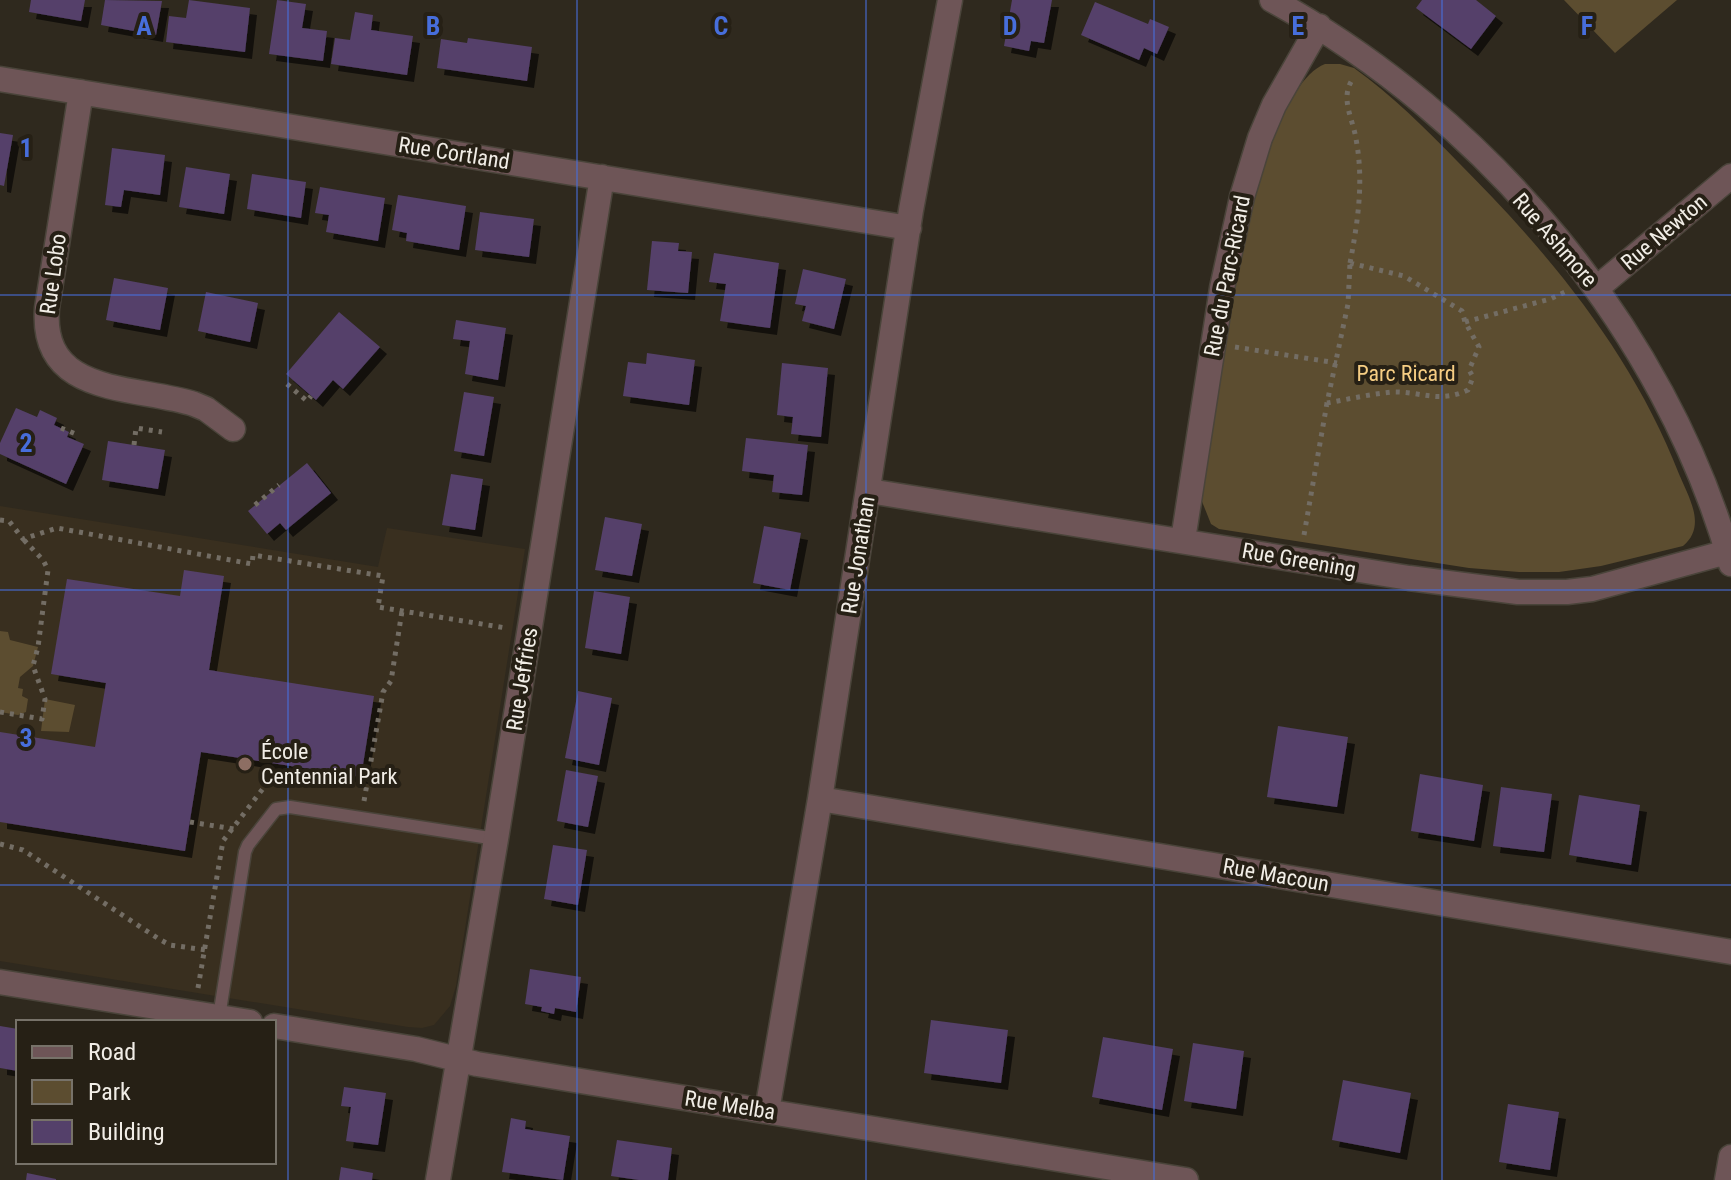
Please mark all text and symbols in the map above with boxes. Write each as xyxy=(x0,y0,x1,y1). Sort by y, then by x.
text: A xyxy=(136,11,152,41)
text: B xyxy=(426,11,440,41)
text: C xyxy=(714,11,729,41)
text: D xyxy=(1003,11,1017,41)
text: E xyxy=(1292,11,1305,41)
text: F xyxy=(1581,11,1593,41)
street label: Rue Cortland xyxy=(397,132,511,174)
text: 1 xyxy=(19,133,33,163)
street label: Rue Ashmore xyxy=(1508,188,1602,292)
street label: Rue Newton xyxy=(1616,189,1712,275)
street label: Rue du Parc-Ricard xyxy=(1199,193,1255,359)
street label: Rue Lobo xyxy=(35,232,71,316)
park label: Parc Ricard xyxy=(1356,361,1456,386)
text: 2 xyxy=(19,428,33,458)
street label: Rue Jonathan xyxy=(836,494,880,616)
street label: Rue Greening xyxy=(1240,538,1358,582)
street label: Rue Jeffries xyxy=(501,625,543,733)
text: 3 xyxy=(19,723,33,753)
place label: École Centennial Park xyxy=(261,739,398,789)
marker: École Centennial Park xyxy=(236,755,254,773)
street label: Rue Macoun xyxy=(1221,853,1331,897)
legend xyxy=(16,1020,276,1164)
text: Road xyxy=(88,1038,136,1066)
text: Park xyxy=(88,1078,131,1106)
street label: Rue Melba xyxy=(683,1086,777,1124)
text: Building xyxy=(88,1118,165,1146)

